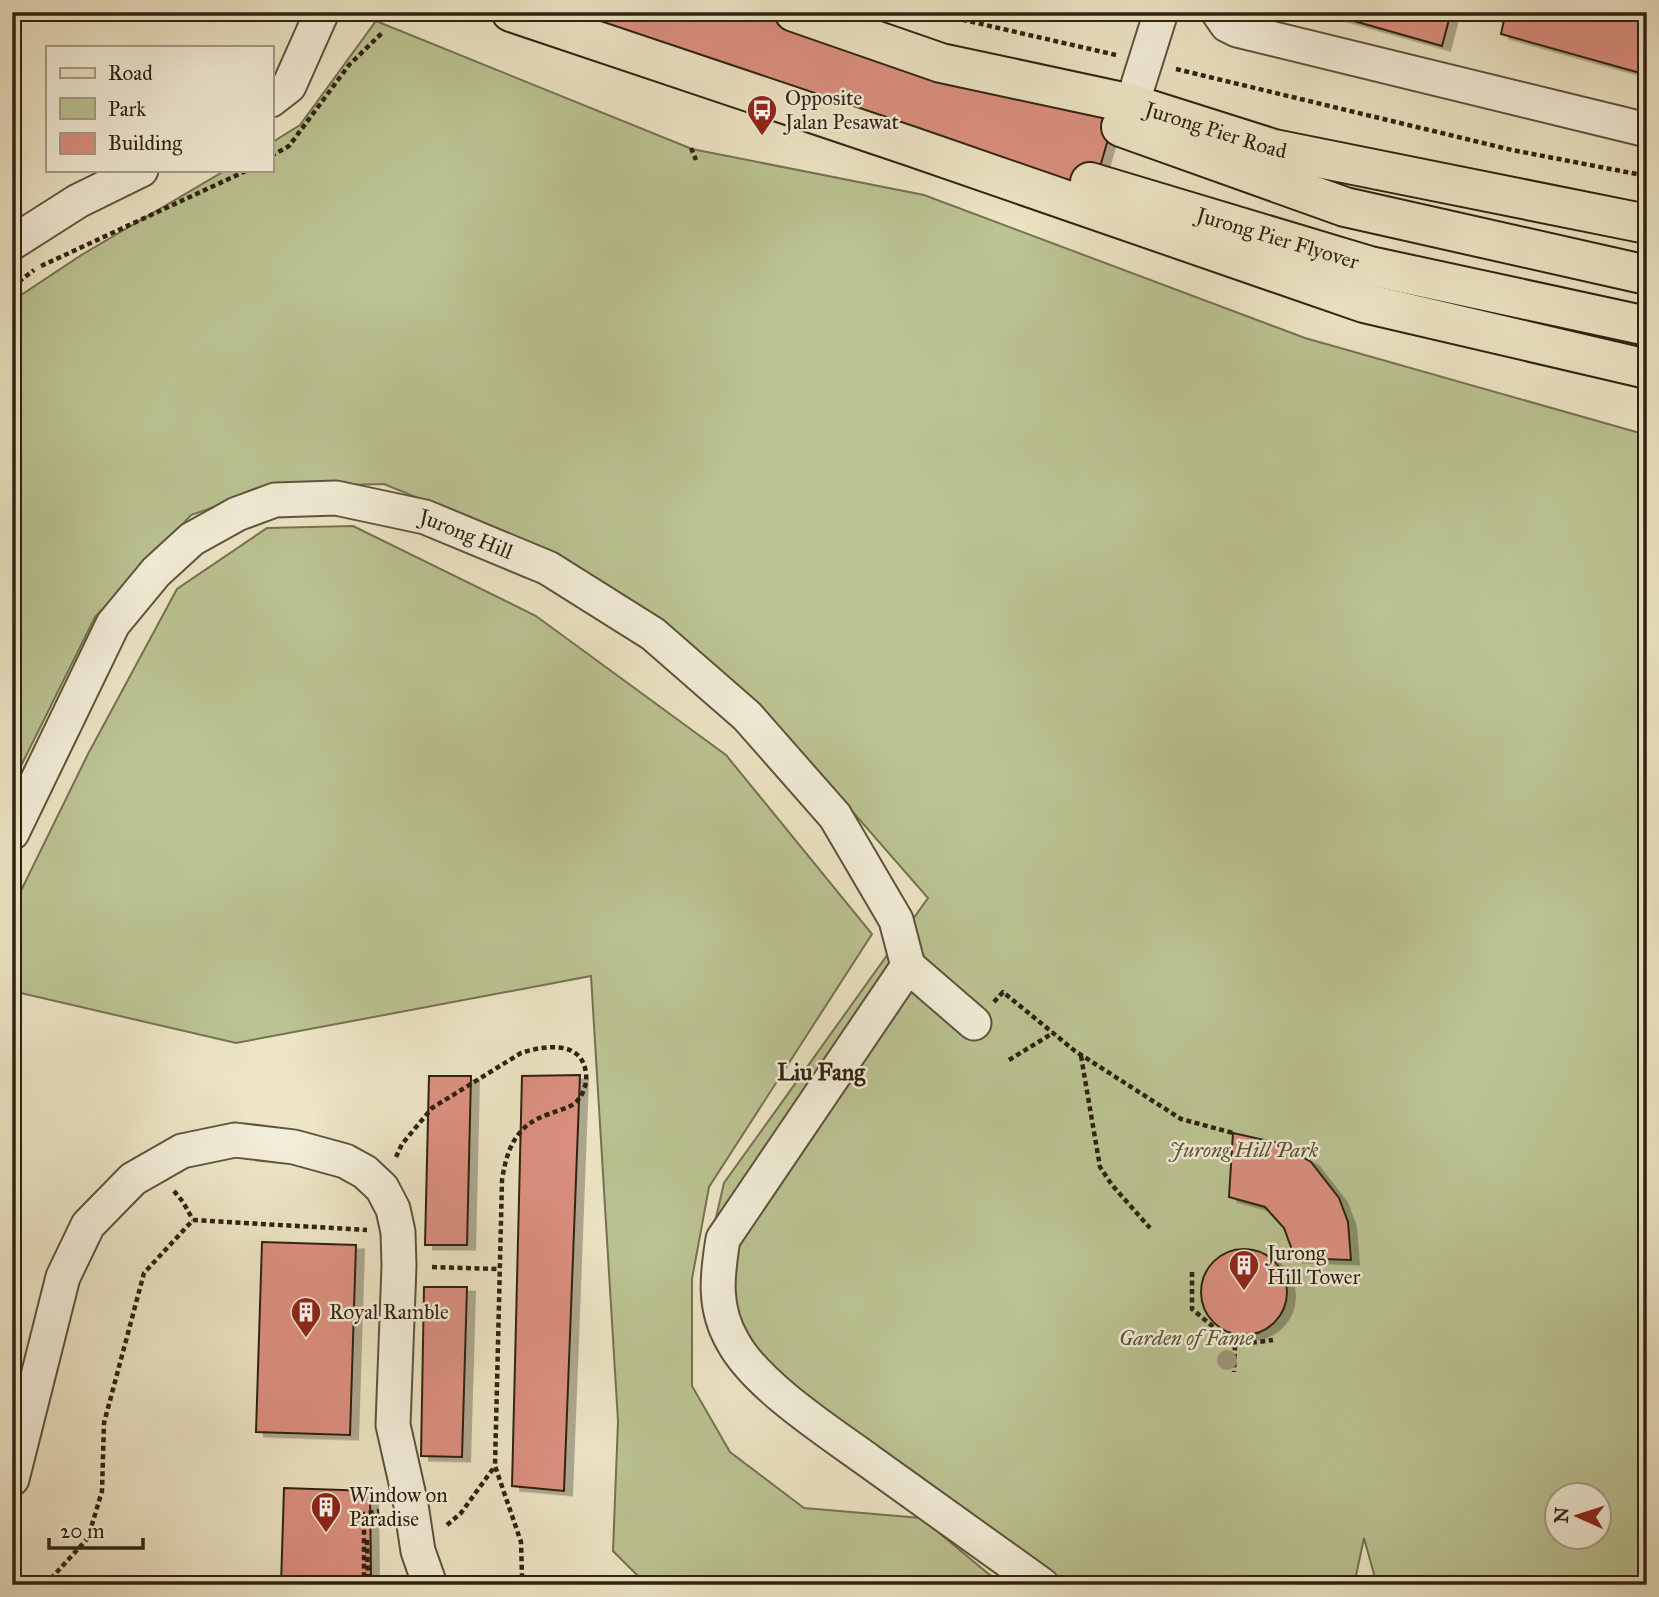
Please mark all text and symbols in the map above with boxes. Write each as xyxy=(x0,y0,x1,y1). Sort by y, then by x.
legend xyxy=(46,46,273,172)
text: Road xyxy=(108,60,153,86)
place label: Opposite Jalan Pesawat xyxy=(783,85,900,135)
bus stop icon: Opposite Jalan Pesawat xyxy=(745,93,779,137)
street label: Jurong Pier Road xyxy=(1140,95,1289,164)
text: Park xyxy=(108,96,146,122)
text: Building xyxy=(108,130,182,156)
street label: Jurong Pier Flyover xyxy=(1192,201,1362,275)
street label: Jurong Hill xyxy=(416,503,517,565)
district label: Liu Fang xyxy=(777,1058,866,1087)
park label: Jurong Hill Park xyxy=(1169,1137,1319,1163)
place label: Jurong Hill Tower xyxy=(1265,1240,1360,1290)
building icon: Jurong Hill Tower xyxy=(1227,1248,1261,1292)
building icon: Royal Ramble xyxy=(289,1295,323,1339)
place label: Royal Ramble xyxy=(329,1299,449,1325)
park label: Garden of Fame xyxy=(1119,1325,1254,1351)
place label: Window on Paradise xyxy=(349,1482,448,1532)
north arrow xyxy=(1544,1482,1614,1552)
building icon: Window on Paradise xyxy=(309,1490,343,1534)
scale bar xyxy=(49,1506,144,1550)
text: N xyxy=(1550,1506,1573,1524)
text: 20 m xyxy=(60,1518,105,1544)

